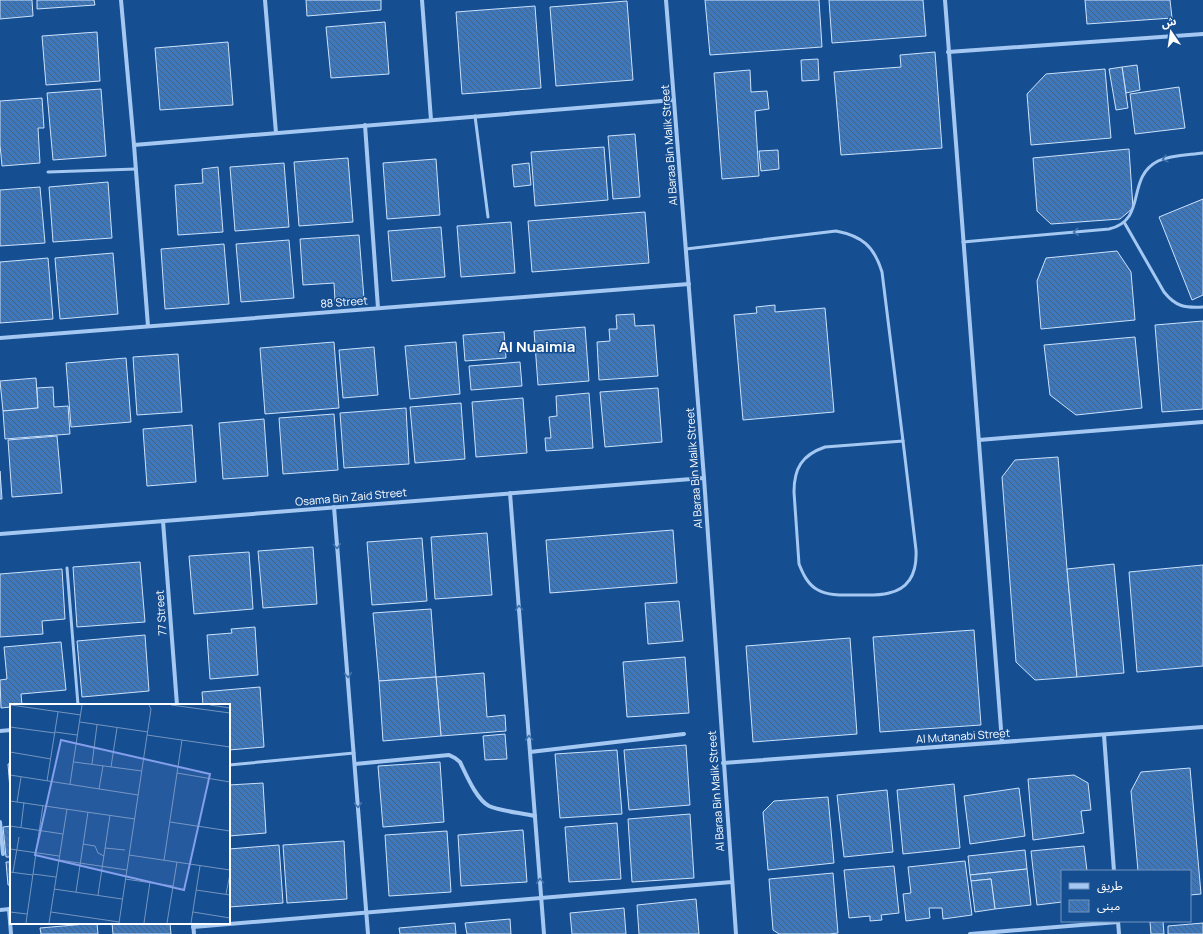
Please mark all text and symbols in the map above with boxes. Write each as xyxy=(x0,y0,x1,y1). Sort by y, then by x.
north arrow xyxy=(1151,12,1191,52)
text: ش xyxy=(1160,13,1178,31)
street label: Al Baraa Bin Malik Street xyxy=(657,84,680,206)
one-way arrow xyxy=(1161,154,1168,163)
one-way arrow xyxy=(1073,227,1079,236)
street label: 88 Street xyxy=(320,292,368,311)
district label: Al Nuaimia xyxy=(499,336,575,357)
street label: Al Baraa Bin Malik Street xyxy=(682,407,705,529)
street label: Osama Bin Zaid Street xyxy=(295,484,407,509)
one-way arrow xyxy=(333,543,342,549)
street label: 77 Street xyxy=(151,590,170,636)
one-way arrow xyxy=(514,605,523,611)
one-way arrow xyxy=(343,672,352,678)
inset map xyxy=(10,704,230,924)
street label: Al Mutanabi Street xyxy=(915,725,1011,746)
street label: Al Baraa Bin Malik Street xyxy=(704,730,727,852)
one-way arrow xyxy=(524,735,533,741)
one-way arrow xyxy=(353,802,362,808)
legend xyxy=(1061,870,1191,922)
text: طريق xyxy=(1097,877,1123,894)
one-way arrow xyxy=(536,878,545,884)
text: مبنى xyxy=(1097,897,1120,914)

